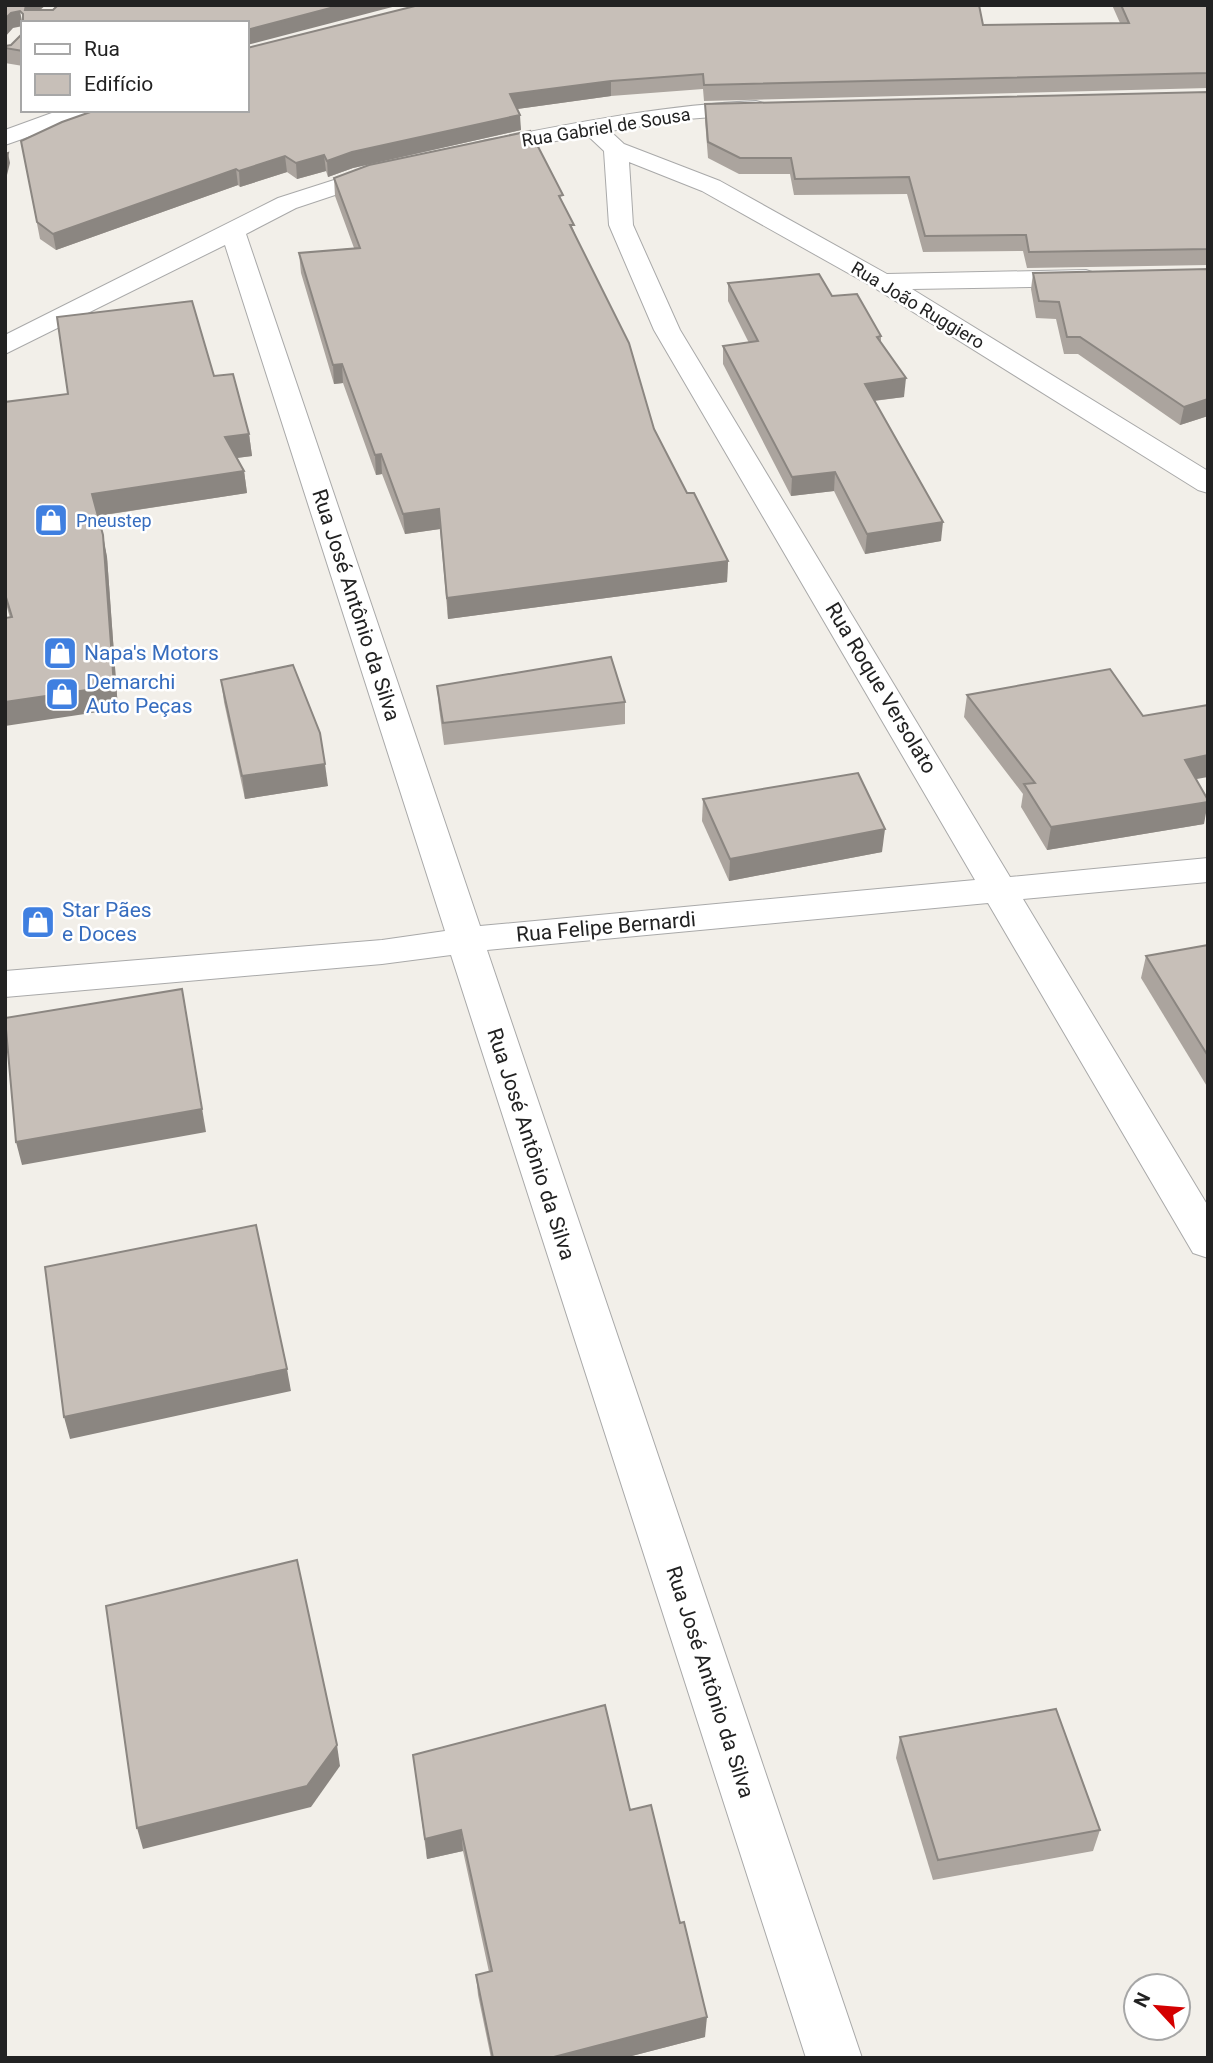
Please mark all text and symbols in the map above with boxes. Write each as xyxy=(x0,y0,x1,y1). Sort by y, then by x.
legend xyxy=(21,21,248,112)
text: Rua xyxy=(84,37,120,61)
text: Edifício xyxy=(84,72,153,96)
street label: Rua Gabriel de Sousa xyxy=(520,103,692,151)
street label: Rua João Ruggiero xyxy=(848,257,988,353)
street label: Rua José Antônio da Silva xyxy=(307,486,405,724)
shop icon: Pneustep xyxy=(32,501,70,539)
place label: Pneustep xyxy=(76,510,152,531)
street label: Rua Roque Versolato xyxy=(820,598,942,778)
shop icon: Napa's Motors xyxy=(41,634,79,672)
place label: Napa's Motors xyxy=(84,641,219,665)
place label: Demarchi Auto Peças xyxy=(86,670,193,718)
shop icon: Demarchi Auto Peças xyxy=(43,675,81,713)
place label: Star Pães e Doces xyxy=(62,898,152,946)
shop icon: Star Pães e Doces xyxy=(19,903,57,941)
street label: Rua Felipe Bernardi xyxy=(515,907,697,947)
street label: Rua José Antônio da Silva xyxy=(482,1025,580,1263)
street label: Rua José Antônio da Silva xyxy=(661,1563,759,1801)
north arrow xyxy=(1122,1972,1192,2042)
text: N xyxy=(1129,1989,1155,2011)

